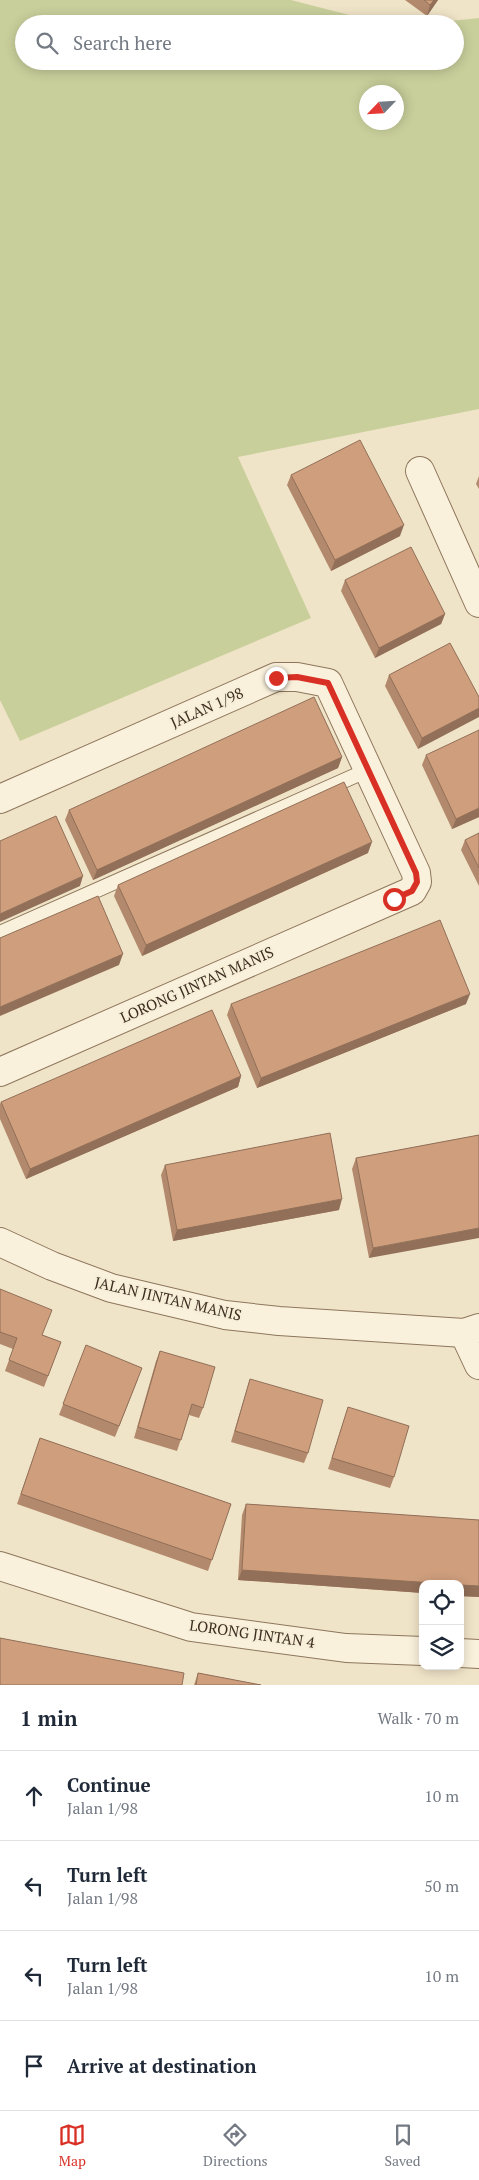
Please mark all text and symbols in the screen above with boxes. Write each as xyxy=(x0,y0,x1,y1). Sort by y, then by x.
search box xyxy=(15,15,464,70)
icon: search xyxy=(33,29,61,57)
text: Search here xyxy=(73,30,172,55)
north arrow xyxy=(359,85,404,130)
route end xyxy=(265,667,288,690)
street label: JALAN 1/98 xyxy=(167,682,246,732)
route start xyxy=(383,888,406,911)
street label: LORONG JINTAN MANIS xyxy=(117,941,276,1027)
street label: JALAN JINTAN MANIS xyxy=(93,1271,244,1325)
map controls xyxy=(419,1580,464,1670)
button: locate xyxy=(419,1580,464,1625)
street label: LORONG JINTAN 4 xyxy=(188,1614,316,1652)
button: layers xyxy=(419,1625,464,1670)
text: 1 min xyxy=(20,1704,77,1732)
text: Walk · 70 m xyxy=(378,1707,459,1729)
text: Continue xyxy=(67,1772,151,1797)
icon: ahead xyxy=(20,1782,48,1810)
text: 10 m xyxy=(424,1785,459,1807)
text: Jalan 1/98 xyxy=(67,1797,138,1819)
text: Turn left xyxy=(67,1862,148,1887)
icon: left xyxy=(20,1872,48,1900)
text: 50 m xyxy=(424,1875,459,1897)
text: Jalan 1/98 xyxy=(67,1887,138,1909)
text: Turn left xyxy=(67,1952,148,1977)
icon: left xyxy=(20,1962,48,1990)
text: 10 m xyxy=(424,1965,459,1987)
text: Jalan 1/98 xyxy=(67,1977,138,1999)
icon: arrive xyxy=(20,2052,48,2080)
text: Arrive at destination xyxy=(67,2053,256,2078)
tab: Map xyxy=(58,2121,86,2170)
tab: Directions xyxy=(203,2121,268,2170)
tab: Saved xyxy=(384,2121,421,2170)

